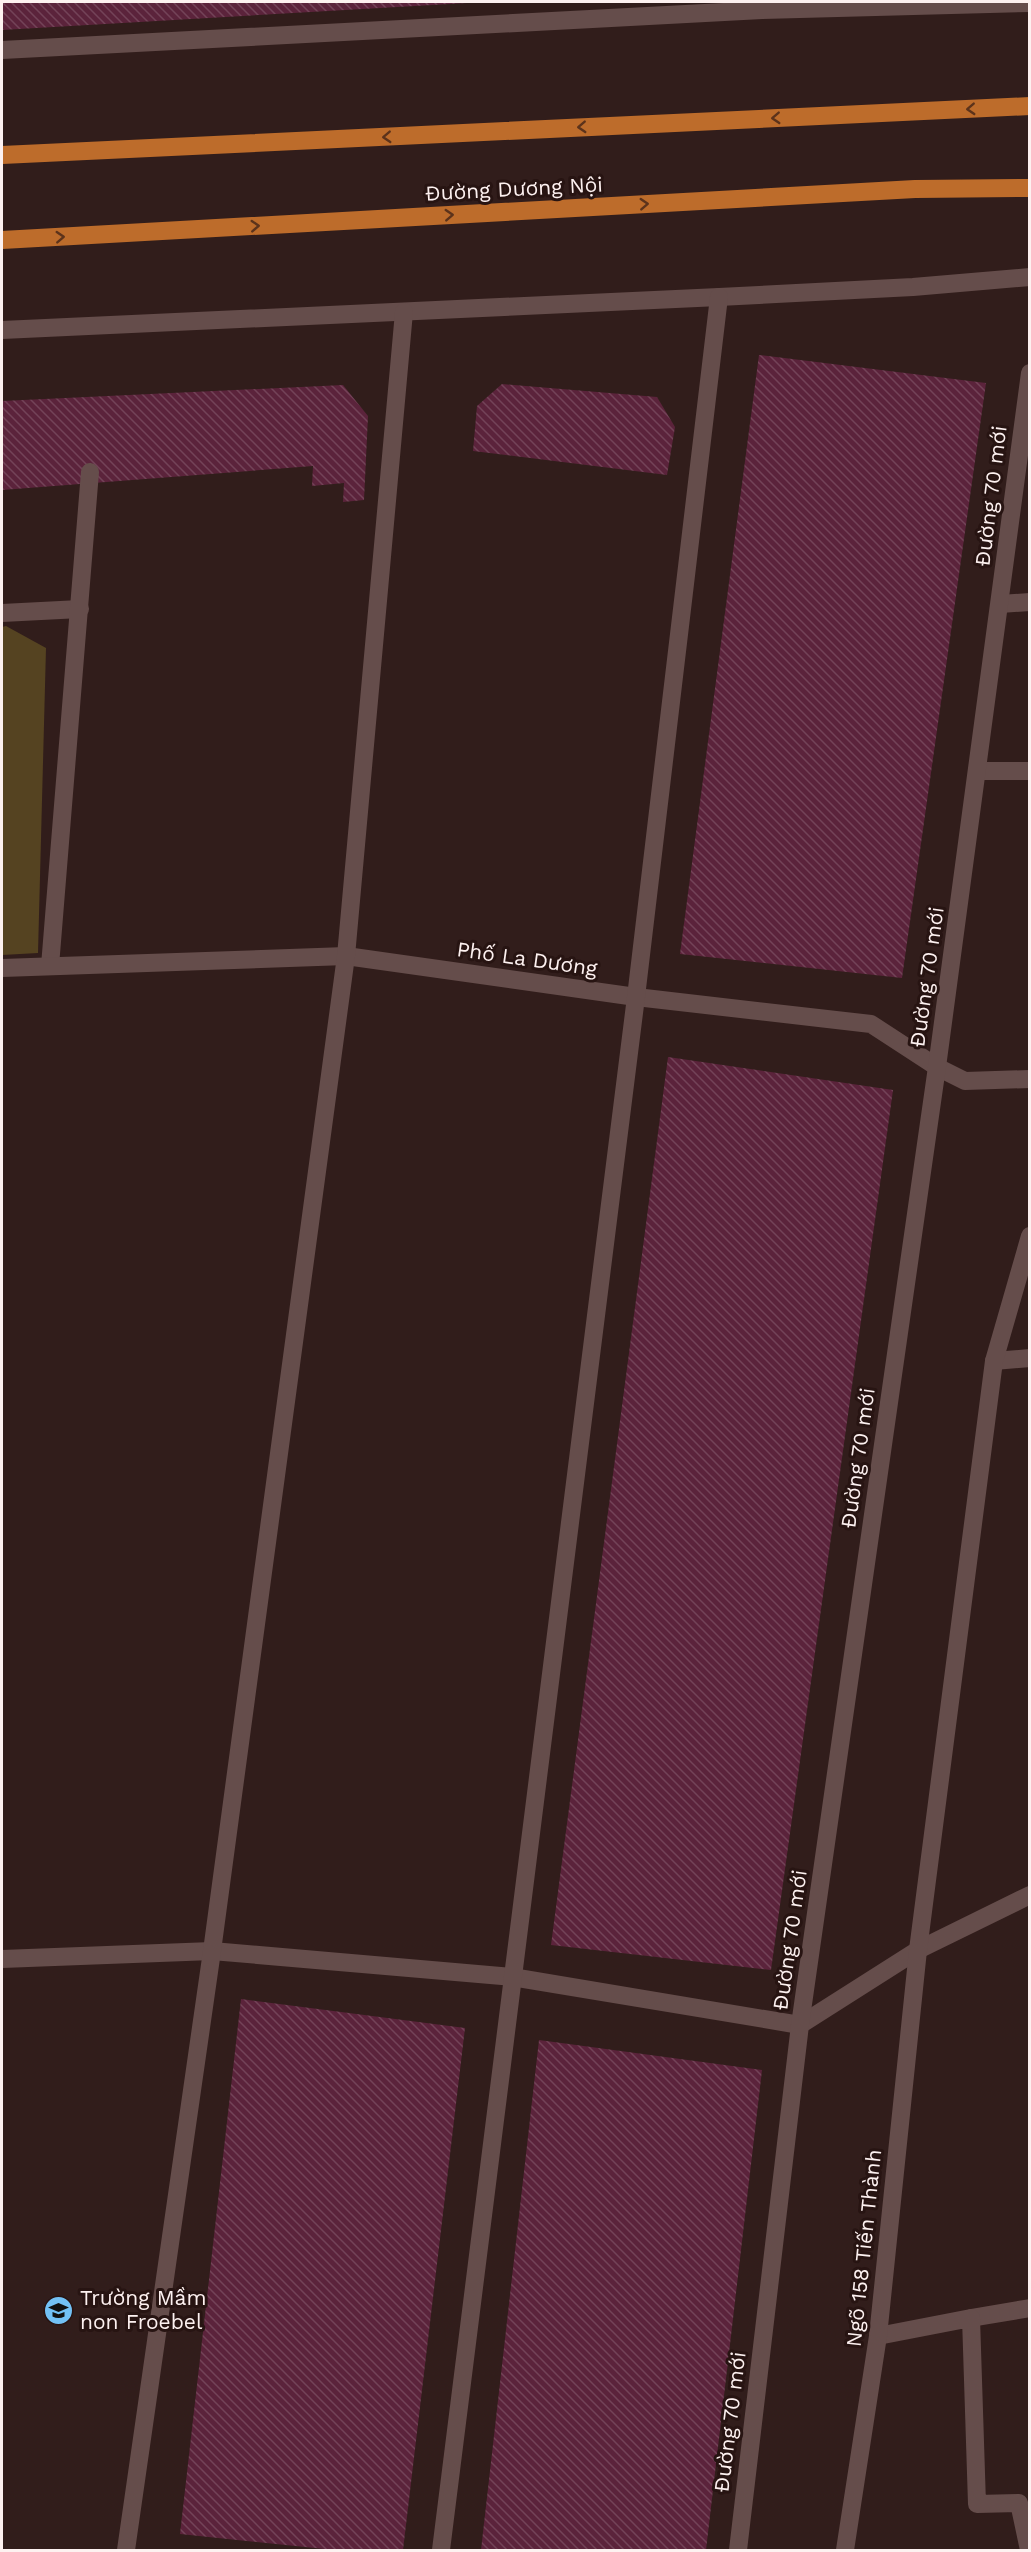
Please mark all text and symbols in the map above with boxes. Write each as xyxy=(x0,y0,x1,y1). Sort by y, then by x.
one-way arrow xyxy=(967,102,976,115)
one-way arrow xyxy=(772,111,781,124)
one-way arrow xyxy=(577,121,586,134)
one-way arrow xyxy=(382,130,391,143)
street label: Đường Dương Nội xyxy=(425,171,603,206)
one-way arrow xyxy=(640,198,649,211)
one-way arrow xyxy=(445,209,454,222)
one-way arrow xyxy=(250,219,259,232)
one-way arrow xyxy=(55,230,64,243)
street label: Đường 70 mới xyxy=(969,424,1012,568)
street label: Đường 70 mới xyxy=(904,905,949,1049)
street label: Phố La Dương xyxy=(455,936,600,981)
street label: Đường 70 mới xyxy=(835,1386,880,1530)
street label: Đường 70 mới xyxy=(767,1868,812,2012)
street label: Ngõ 158 Tiến Thành xyxy=(841,2148,886,2348)
place label: Trường Mầm non Froebel xyxy=(80,2285,206,2334)
school or university icon: Trường Mầm non Froebel xyxy=(43,2294,75,2326)
street label: Đường 70 mới xyxy=(708,2350,751,2494)

